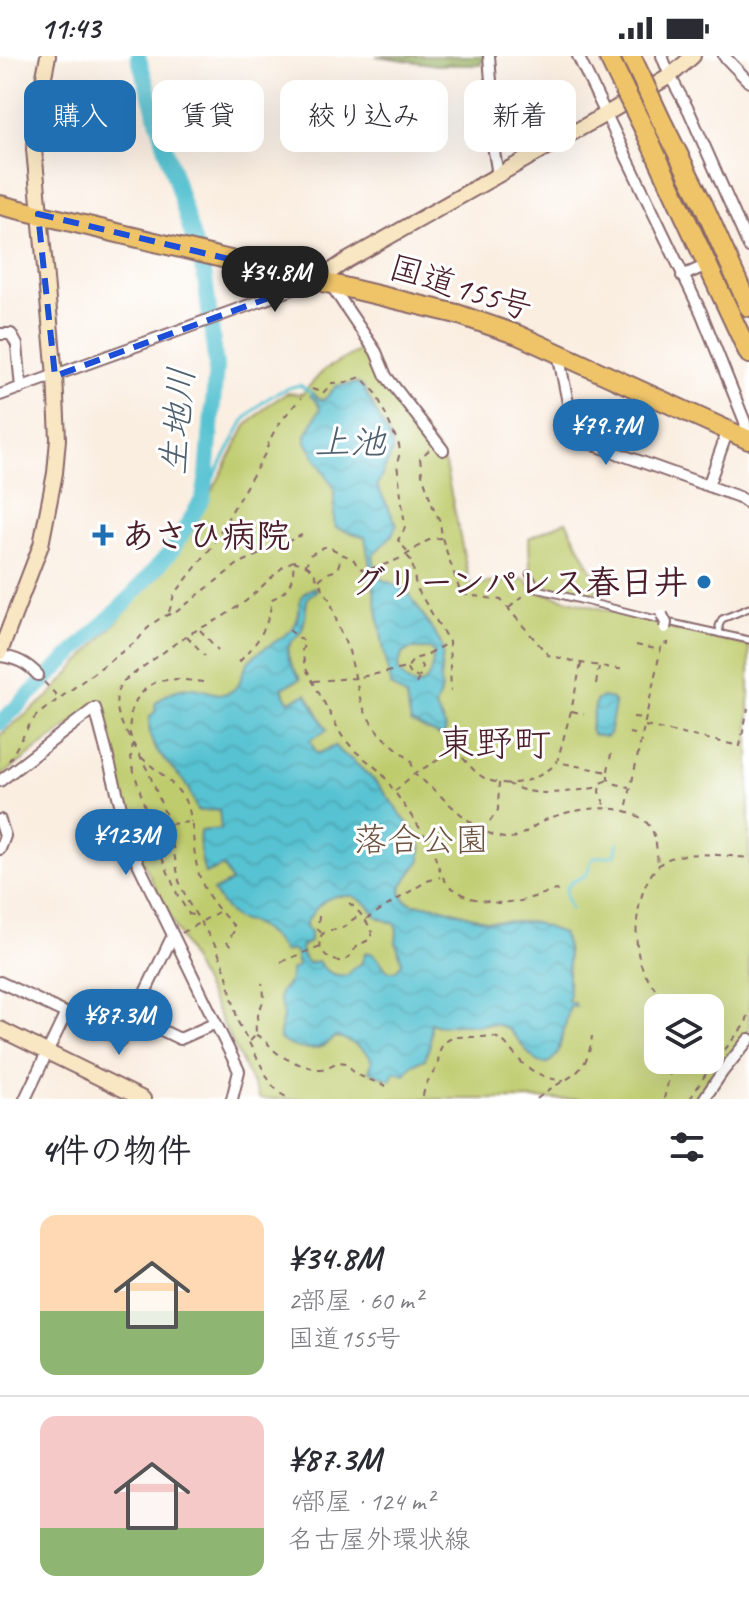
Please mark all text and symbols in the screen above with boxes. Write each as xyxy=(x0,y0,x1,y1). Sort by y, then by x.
text: 11:43 xyxy=(40,9,100,47)
chip: 購入 xyxy=(24,80,136,152)
chip: 賃貸 xyxy=(152,80,264,152)
chip: 絞り込み xyxy=(280,80,448,152)
chip: 新着 xyxy=(464,80,576,152)
street label: 国道155号 xyxy=(384,245,538,329)
pin: ¥34.8M xyxy=(210,246,340,314)
text: ¥34.8M xyxy=(240,255,310,288)
water label: 生地川 xyxy=(149,365,205,477)
pin: ¥79.7M xyxy=(541,399,671,467)
text: ¥79.7M xyxy=(571,408,641,441)
water label: 上池 xyxy=(314,419,387,465)
place label: あさひ病院 xyxy=(121,514,290,557)
marker: あさひ病院 xyxy=(92,524,114,546)
place label: グリーンパレス春日井 xyxy=(351,561,688,604)
marker: グリーンパレス春日井 xyxy=(695,573,713,591)
district label: 東野町 xyxy=(437,720,551,767)
pin: ¥123M xyxy=(70,809,182,877)
text: ¥123M xyxy=(93,818,159,851)
park label: 落合公園 xyxy=(353,818,489,861)
pin: ¥87.3M xyxy=(54,989,184,1057)
map controls xyxy=(644,994,724,1074)
button: layers xyxy=(644,994,724,1074)
text: ¥87.3M xyxy=(84,998,154,1031)
icon: filters xyxy=(665,1125,709,1169)
text: 4件の物件 xyxy=(40,1129,191,1172)
text: ¥34.8M xyxy=(288,1236,381,1279)
icon: home xyxy=(104,1247,200,1343)
text: 2部屋 · 60 m² xyxy=(288,1284,422,1317)
text: 国道155号 xyxy=(288,1322,401,1355)
text: ¥87.3M xyxy=(288,1437,381,1480)
icon: home xyxy=(104,1448,200,1544)
text: 4部屋 · 124 m² xyxy=(288,1485,433,1518)
text: 名古屋外環状線 xyxy=(288,1523,470,1556)

